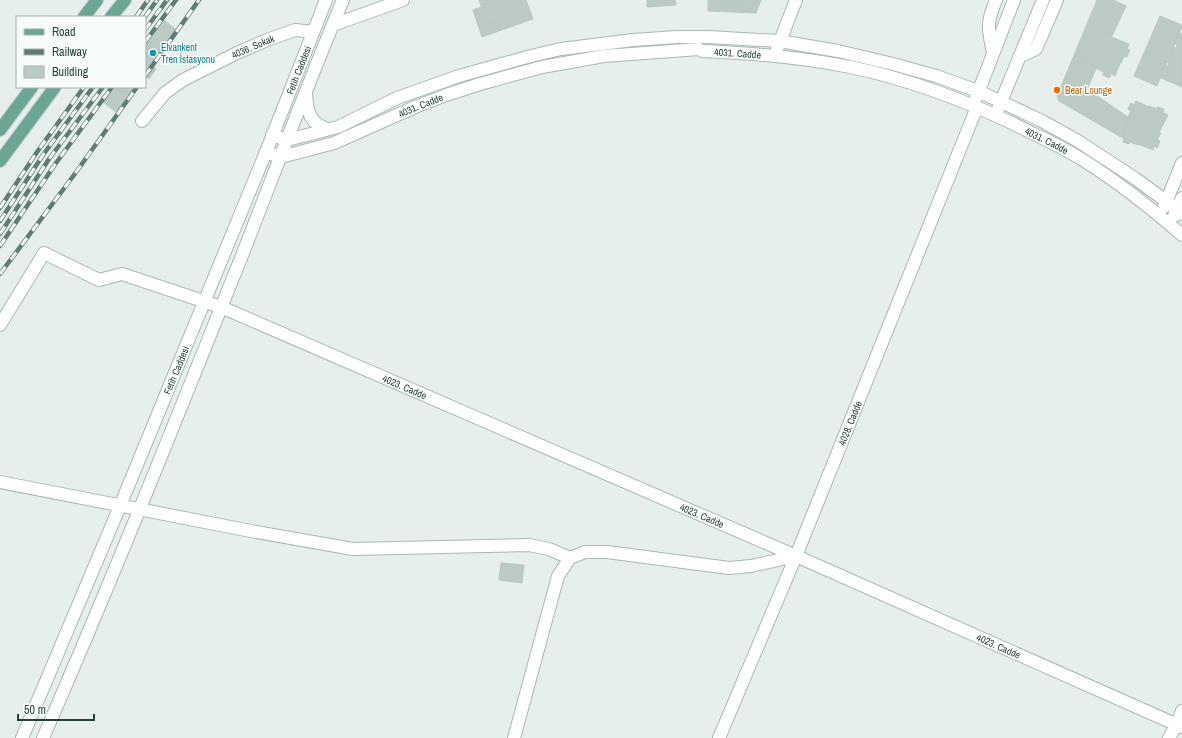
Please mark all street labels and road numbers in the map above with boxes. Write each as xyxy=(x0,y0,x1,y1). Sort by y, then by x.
street label: 4036. Sokak xyxy=(229,32,277,62)
street label: Fetih Caddesi xyxy=(283,44,314,96)
street label: 4031. Cadde xyxy=(714,46,762,62)
street label: 4031. Cadde xyxy=(396,91,445,121)
street label: 4031. Cadde xyxy=(1023,124,1071,157)
street label: Fetih Caddesi xyxy=(161,344,192,396)
street label: 4023. Cadde xyxy=(380,372,429,402)
street label: 4028. Cadde xyxy=(835,399,865,447)
street label: 4023. Cadde xyxy=(678,500,726,531)
street label: 4023. Cadde xyxy=(974,631,1023,662)

